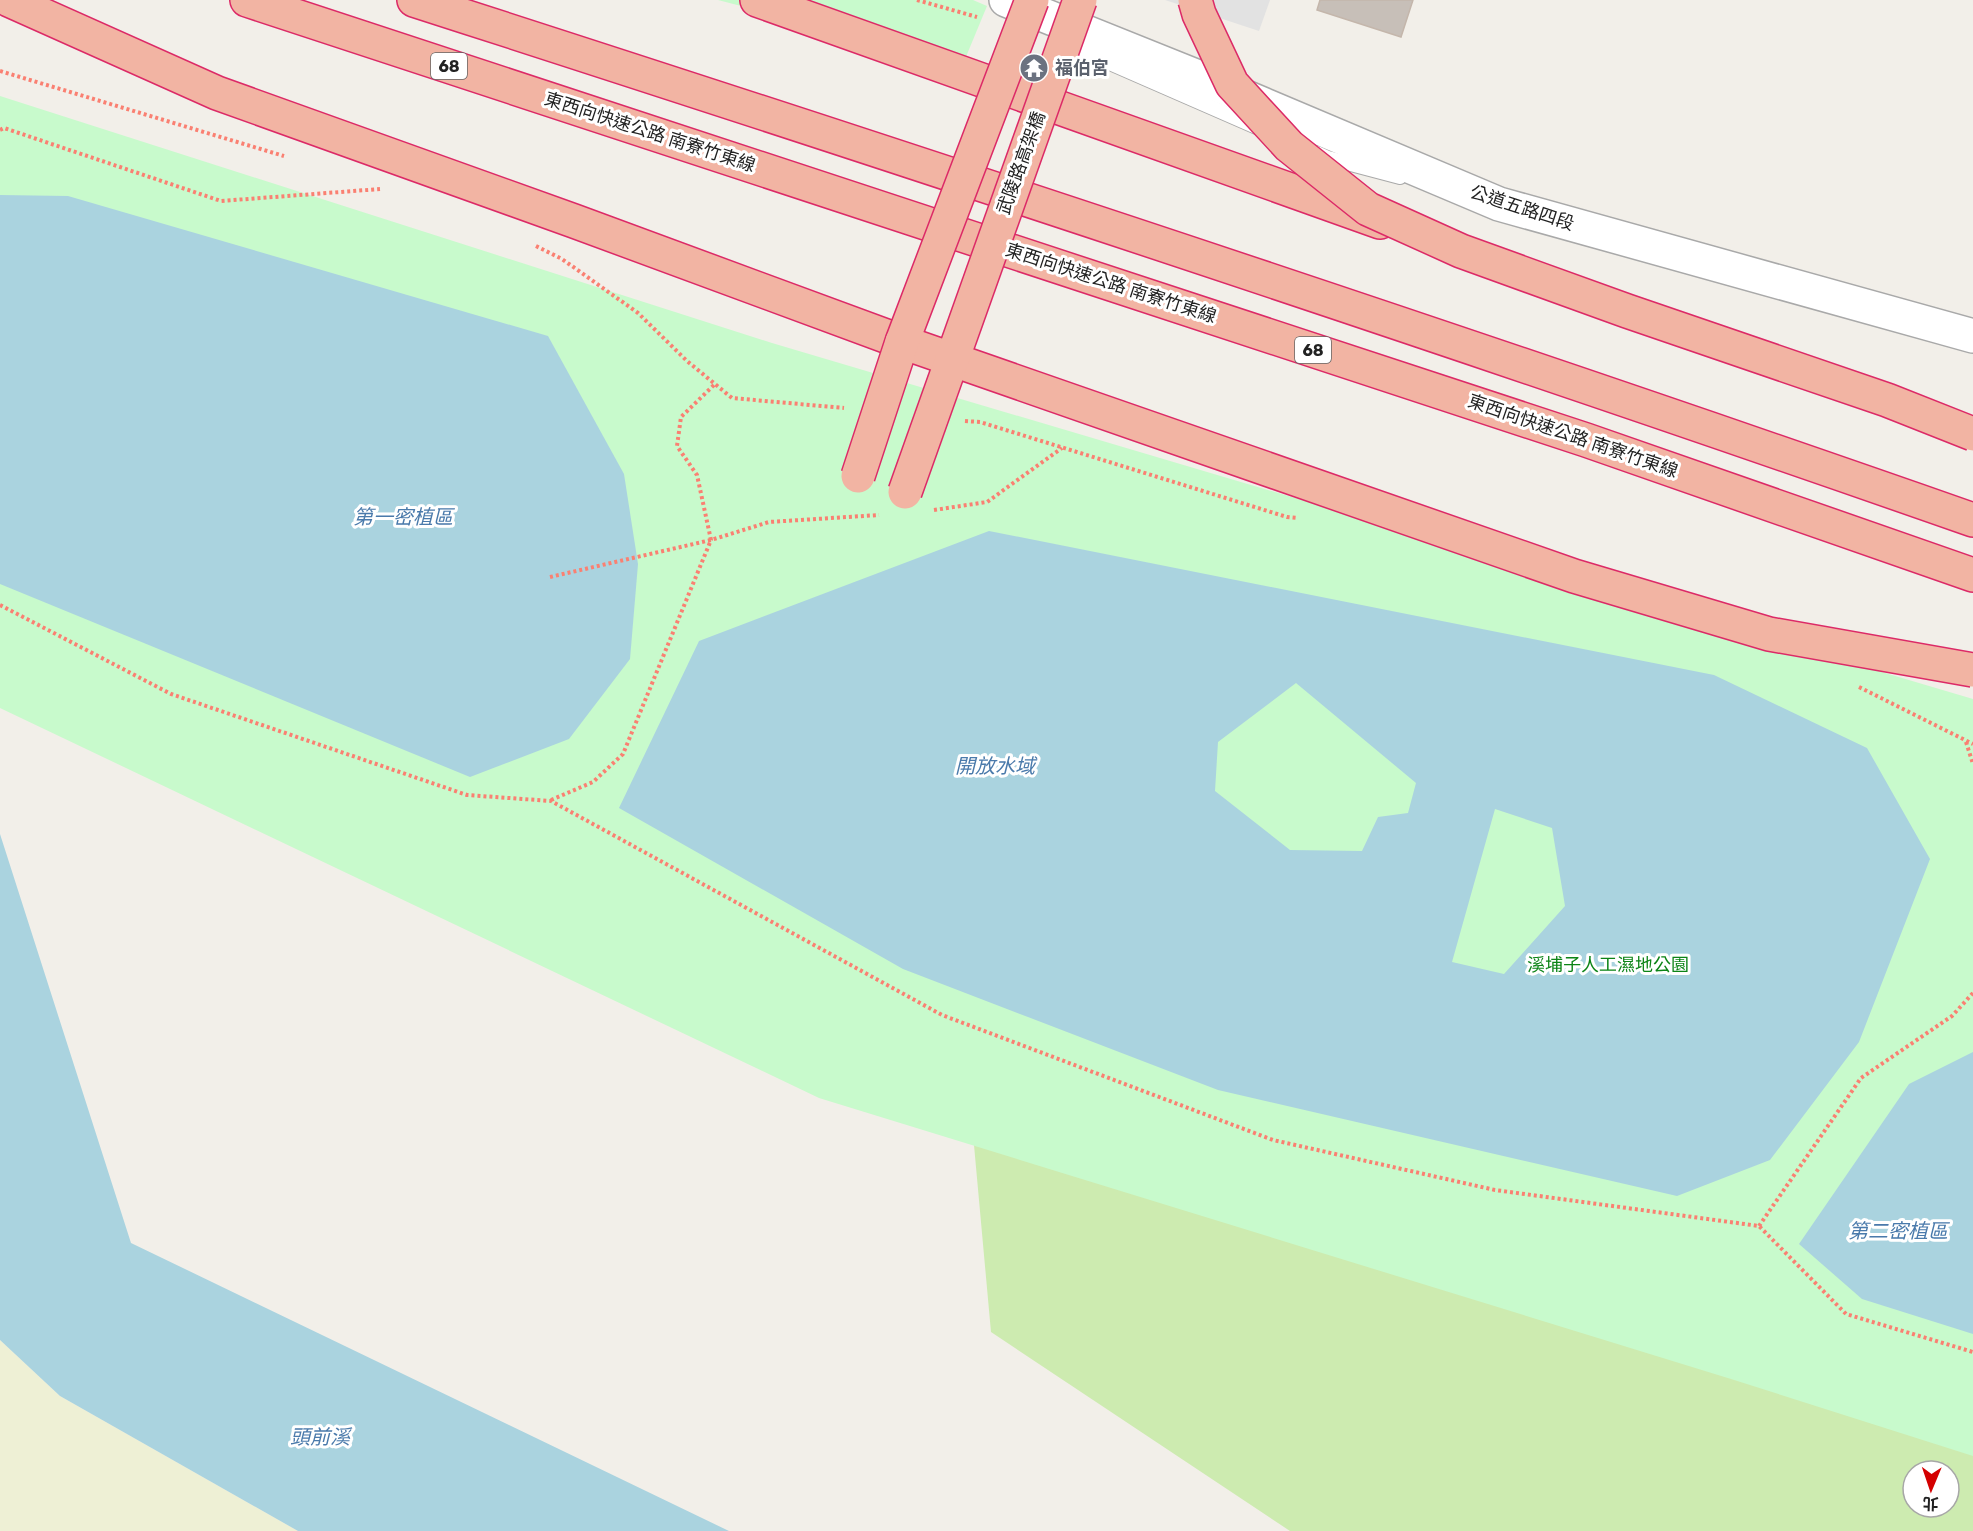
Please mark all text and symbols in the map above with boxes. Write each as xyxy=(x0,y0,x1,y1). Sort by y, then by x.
temple icon: 福伯宮 xyxy=(1018,52,1050,84)
road number: 68 xyxy=(431,53,467,79)
place label: 福伯宮 xyxy=(1055,57,1109,79)
street label: 東西向快速公路 南寮竹東線 xyxy=(542,87,758,177)
street label: 武陵路高架橋 xyxy=(992,108,1050,218)
street label: 公道五路四段 xyxy=(1467,181,1577,235)
street label: 東西向快速公路 南寮竹東線 xyxy=(1003,238,1219,328)
road number: 68 xyxy=(1295,337,1331,363)
street label: 東西向快速公路 南寮竹東線 xyxy=(1465,390,1681,482)
water label: 第一密植區 xyxy=(353,505,456,529)
water label: 開放水域 xyxy=(955,754,1038,778)
park label: 溪埔子人工濕地公園 xyxy=(1527,954,1689,976)
water label: 第二密植區 xyxy=(1848,1219,1951,1243)
water label: 頭前溪 xyxy=(290,1425,353,1449)
north arrow xyxy=(1901,1459,1961,1519)
text: 北 xyxy=(1922,1494,1939,1513)

